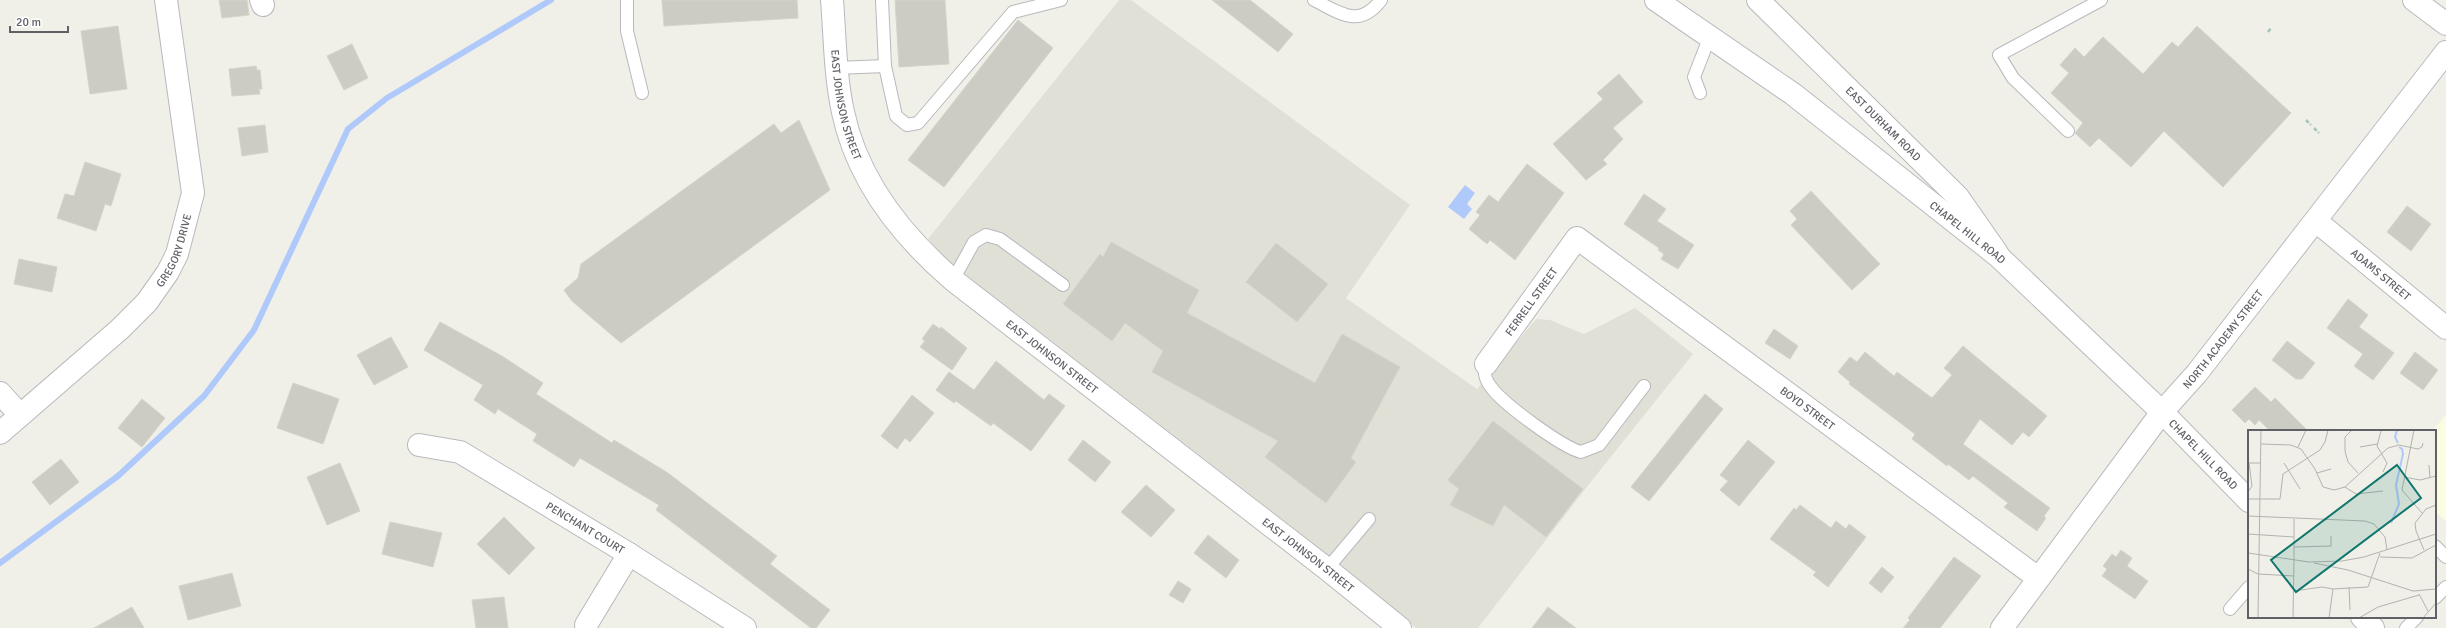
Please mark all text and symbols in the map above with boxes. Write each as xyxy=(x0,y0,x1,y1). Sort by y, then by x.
scale bar xyxy=(10,8,68,34)
text: 20 m xyxy=(16,15,41,30)
street label: EAST JOHNSON STREET xyxy=(829,49,865,162)
street label: EAST DURHAM ROAD xyxy=(1843,84,1924,163)
street label: CHAPEL HILL ROAD xyxy=(1927,198,2008,266)
street label: GREGORY DRIVE xyxy=(153,212,194,289)
street label: ADAMS STREET xyxy=(2348,246,2414,303)
street label: FERRELL STREET xyxy=(1502,265,1560,338)
street label: NORTH ACADEMY STREET xyxy=(2180,287,2266,391)
street label: EAST JOHNSON STREET xyxy=(1003,317,1101,396)
street label: BOYD STREET xyxy=(1778,384,1838,433)
street label: CHAPEL HILL ROAD xyxy=(2166,417,2241,492)
inset map xyxy=(2248,430,2436,618)
street label: PENCHANT COURT xyxy=(544,499,627,557)
street label: EAST JOHNSON STREET xyxy=(1260,515,1357,595)

